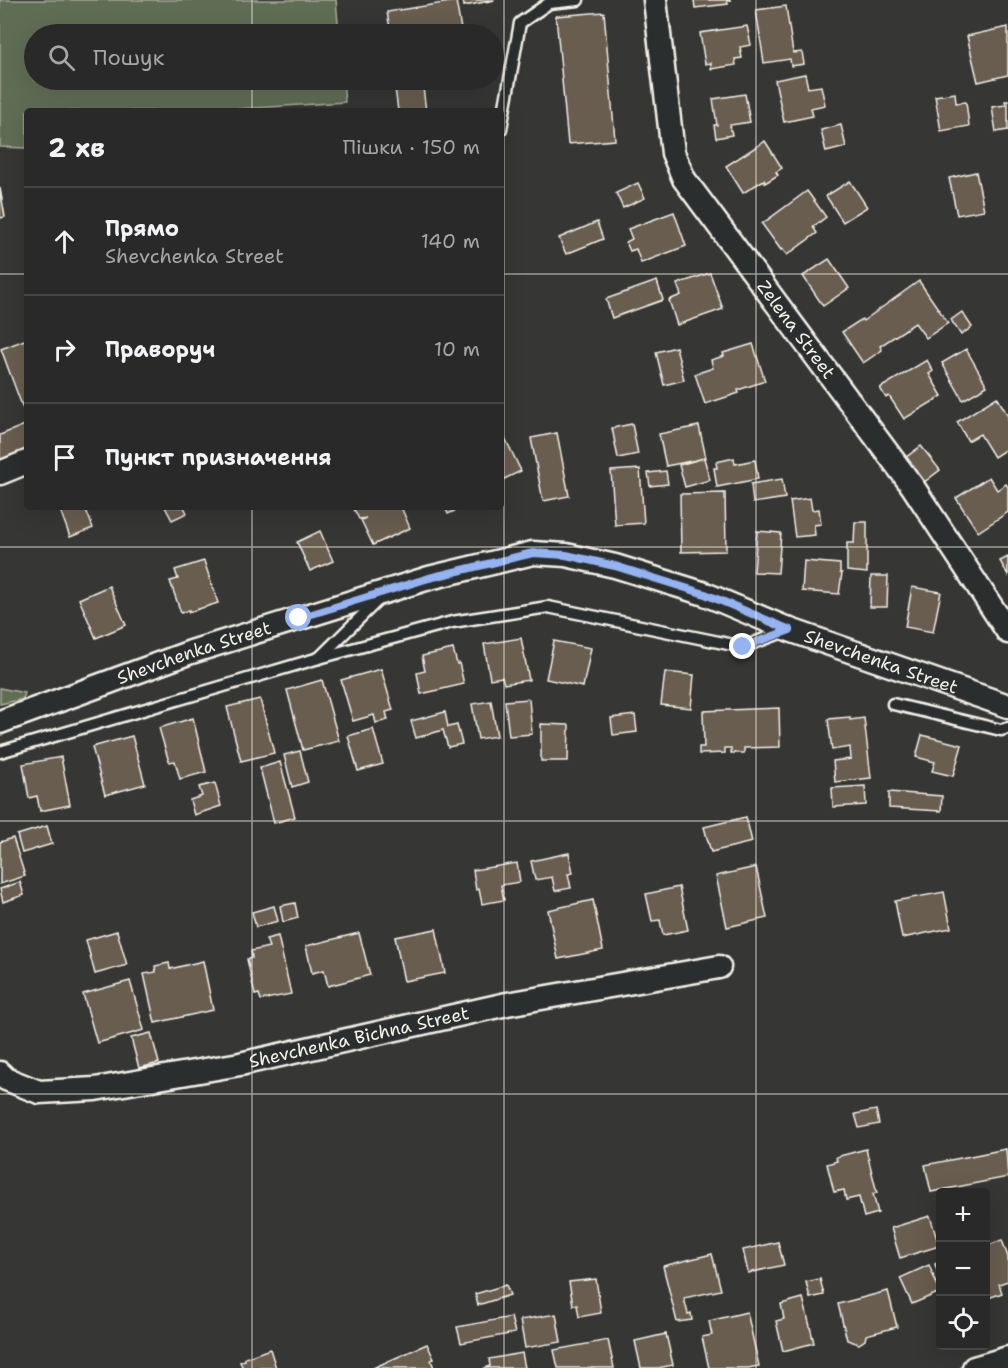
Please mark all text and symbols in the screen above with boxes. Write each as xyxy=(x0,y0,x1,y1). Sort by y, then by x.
search box xyxy=(24,24,504,90)
icon: search xyxy=(45,41,78,74)
text: Пошук xyxy=(93,43,164,72)
text: 2 хв xyxy=(48,130,105,165)
text: Пішки · 150 m xyxy=(343,134,480,160)
text: Прямо xyxy=(105,214,179,243)
icon: ahead xyxy=(48,225,81,258)
text: 140 m xyxy=(421,228,480,254)
text: Shevchenka Street xyxy=(105,243,284,269)
street label: Zelena Street xyxy=(751,276,841,384)
icon: right xyxy=(48,333,81,366)
text: Праворуч xyxy=(105,335,215,364)
text: 10 m xyxy=(434,336,480,362)
icon: arrive xyxy=(48,441,81,474)
text: Пункт призначення xyxy=(105,443,332,472)
route start xyxy=(285,604,311,630)
street label: Shevchenka Street xyxy=(114,616,274,690)
street label: Shevchenka Street xyxy=(801,624,961,700)
route end xyxy=(729,633,755,659)
street label: Shevchenka Bichna Street xyxy=(247,1001,471,1074)
map controls xyxy=(936,1188,990,1350)
button: + xyxy=(936,1188,990,1242)
button: − xyxy=(936,1242,990,1296)
button: locate xyxy=(936,1296,990,1350)

